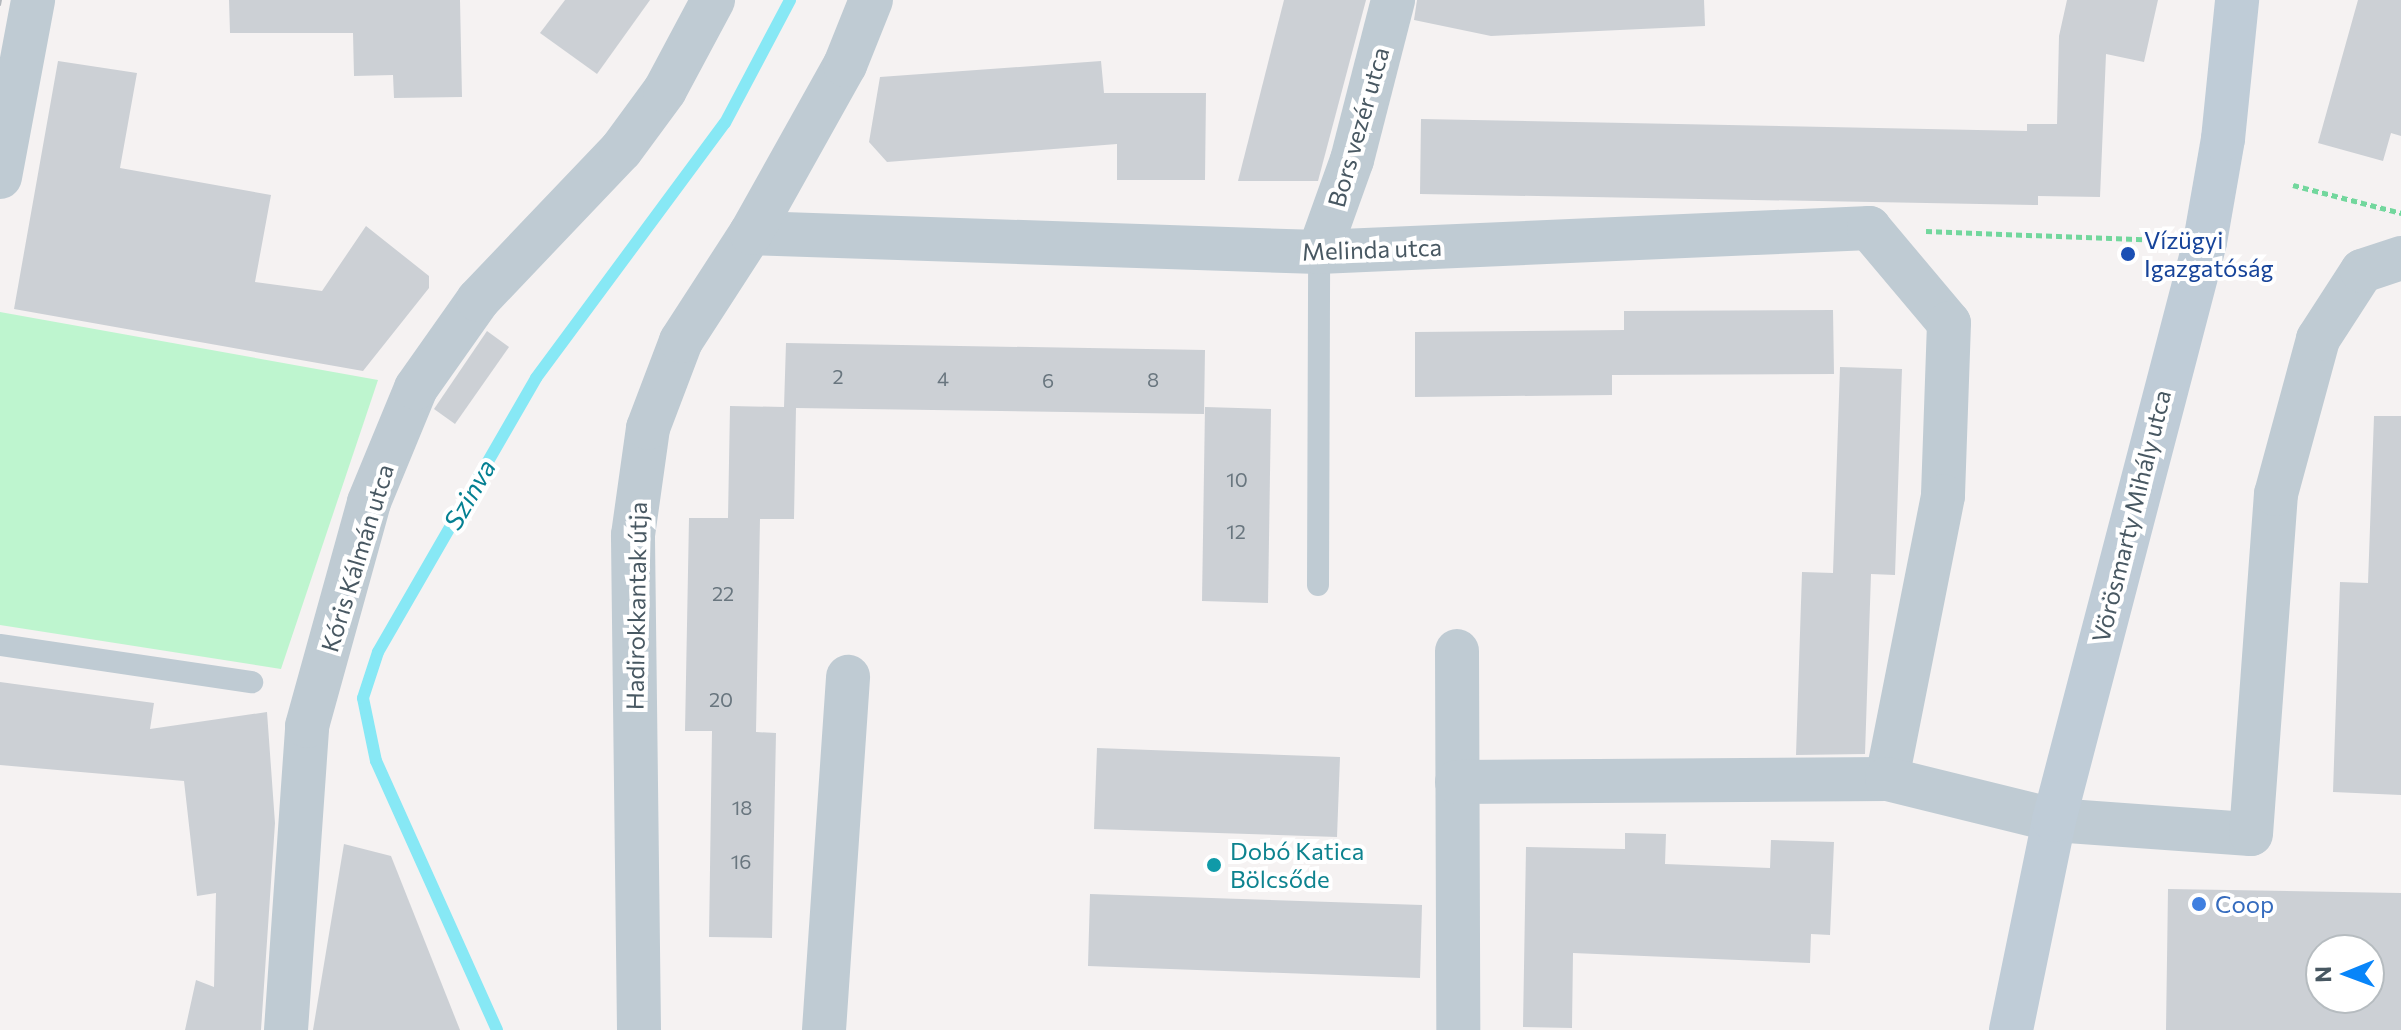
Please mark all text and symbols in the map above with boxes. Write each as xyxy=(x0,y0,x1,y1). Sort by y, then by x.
street label: Bors vezér utca xyxy=(1321,44,1395,210)
place label: Vízügyi Igazgatóság xyxy=(2144,226,2274,282)
street label: Melinda utca xyxy=(1301,232,1443,266)
marker: Vízügyi Igazgatóság xyxy=(2119,245,2137,263)
house number: 2 xyxy=(832,364,844,388)
house number: 4 xyxy=(937,366,949,390)
house number: 8 xyxy=(1147,367,1159,391)
house number: 6 xyxy=(1042,368,1054,392)
street label: Vörösmarty Mihály utca xyxy=(2086,387,2176,645)
water label: Szinva xyxy=(437,453,501,535)
street label: Kóris Kálmán utca xyxy=(315,461,399,655)
house number: 10 xyxy=(1226,467,1248,491)
street label: Hadirokkantak útja xyxy=(620,502,652,710)
house number: 12 xyxy=(1226,519,1246,543)
house number: 22 xyxy=(712,581,734,605)
house number: 20 xyxy=(709,687,733,711)
house number: 18 xyxy=(732,795,752,819)
place label: Dobó Katica Bölcsőde xyxy=(1230,837,1364,893)
house number: 16 xyxy=(731,849,751,873)
marker: Dobó Katica Bölcsőde xyxy=(1205,856,1223,874)
place label: Coop xyxy=(2215,890,2274,918)
marker: Coop xyxy=(2190,895,2208,913)
north arrow xyxy=(2305,934,2385,1014)
text: N xyxy=(2309,966,2336,983)

